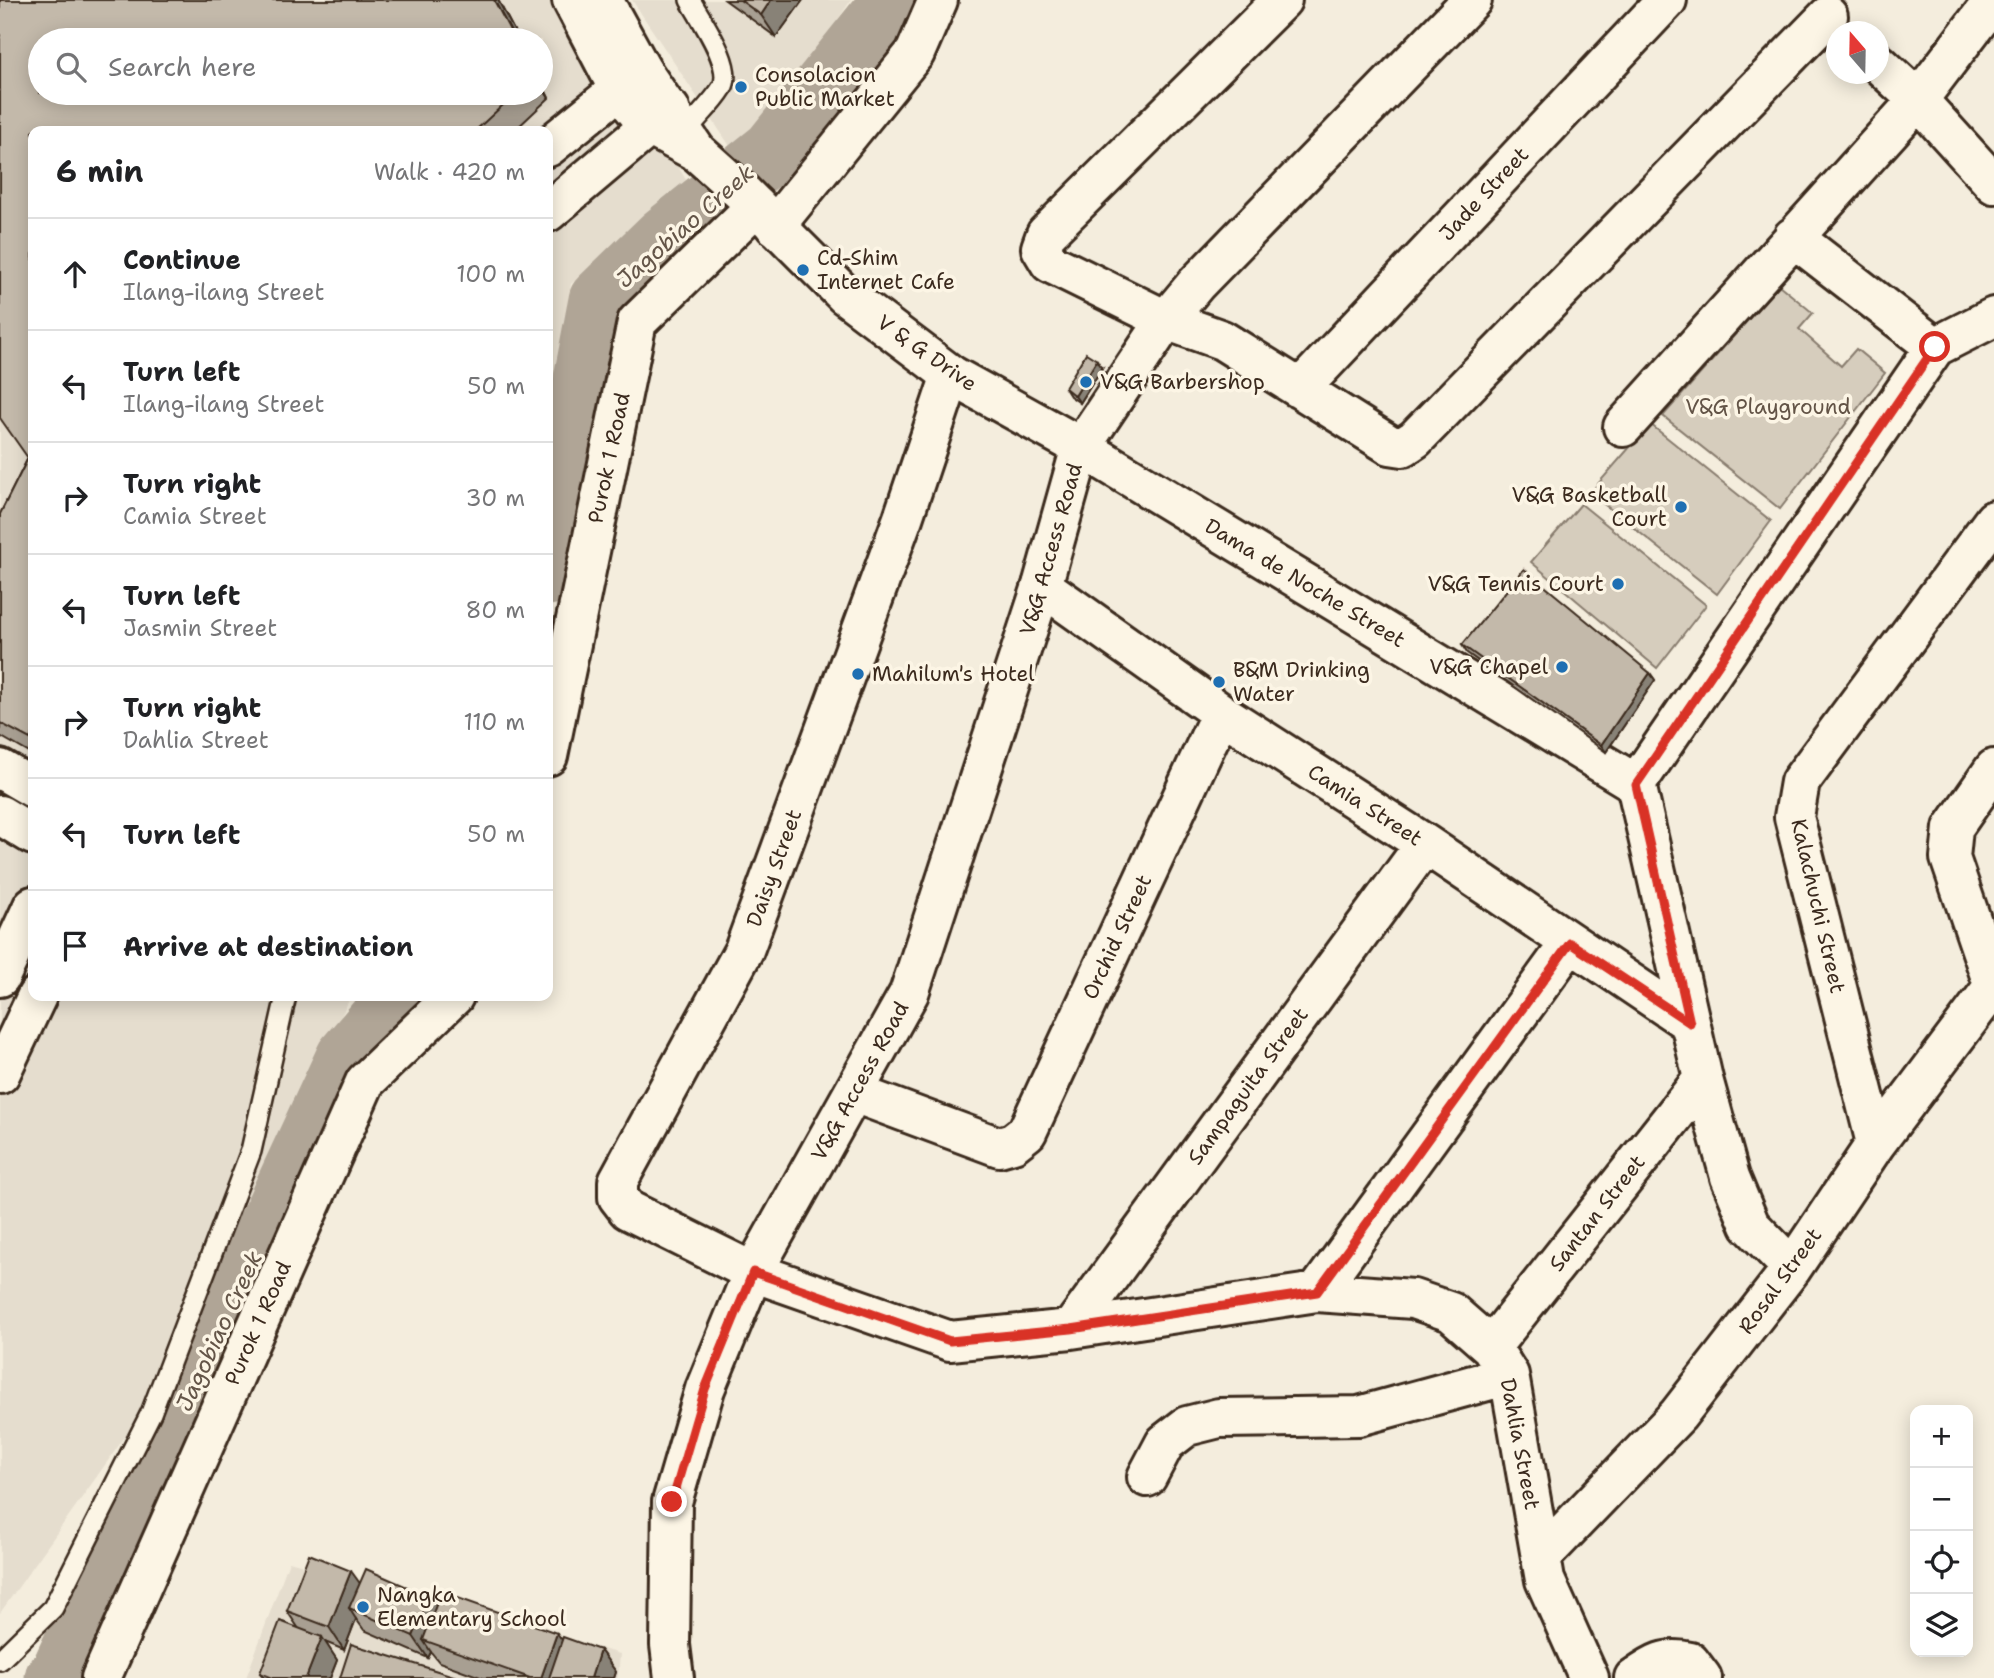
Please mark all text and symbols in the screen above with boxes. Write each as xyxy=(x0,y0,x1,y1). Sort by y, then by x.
north arrow xyxy=(1826,21,1889,84)
search box xyxy=(28,28,553,105)
icon: search xyxy=(52,48,90,86)
text: Search here xyxy=(108,49,257,84)
place label: Consolacion Public Market xyxy=(755,61,895,113)
marker: Consolacion Public Market xyxy=(733,79,749,95)
street label: Jade Street xyxy=(1433,141,1535,247)
text: 6 min xyxy=(56,151,143,192)
text: Walk · 420 m xyxy=(374,157,525,187)
water label: Jagobiao Creek xyxy=(610,158,760,294)
text: Continue xyxy=(123,242,241,277)
place label: Cd-Shim Internet Cafe xyxy=(817,244,955,296)
icon: ahead xyxy=(56,255,94,293)
text: 100 m xyxy=(456,259,525,289)
marker: Cd-Shim Internet Cafe xyxy=(795,262,811,278)
text: Ilang-ilang Street xyxy=(123,277,325,307)
street label: V & G Drive xyxy=(871,308,983,398)
route start xyxy=(1919,331,1950,362)
text: Turn left xyxy=(123,354,240,389)
icon: left xyxy=(56,367,94,405)
place label: V&G Barbershop xyxy=(1100,368,1265,396)
text: 50 m xyxy=(467,371,525,401)
marker: V&G Barbershop xyxy=(1078,374,1094,390)
text: Ilang-ilang Street xyxy=(123,389,325,419)
street label: Purok 1 Road xyxy=(581,390,637,526)
park label: V&G Playground xyxy=(1685,393,1851,421)
street label: V&G Access Road xyxy=(1013,460,1089,638)
text: Turn right xyxy=(123,466,261,501)
icon: right xyxy=(56,479,94,517)
place label: V&G Basketball Court xyxy=(1512,481,1668,533)
text: 30 m xyxy=(466,483,525,513)
marker: V&G Basketball Court xyxy=(1673,499,1689,515)
text: Camia Street xyxy=(123,501,267,531)
street label: Dama de Noche Street xyxy=(1200,512,1410,654)
place label: V&G Tennis Court xyxy=(1427,570,1604,598)
marker: V&G Tennis Court xyxy=(1610,576,1626,592)
text: Turn left xyxy=(123,578,240,613)
icon: left xyxy=(56,591,94,629)
text: 80 m xyxy=(466,595,525,625)
text: Jasmin Street xyxy=(123,613,277,643)
place label: V&G Chapel xyxy=(1429,653,1549,681)
place label: B&M Drinking Water xyxy=(1233,656,1370,708)
marker: V&G Chapel xyxy=(1554,659,1570,675)
place label: Mahilum's Hotel xyxy=(872,660,1035,688)
marker: Mahilum's Hotel xyxy=(850,666,866,682)
marker: B&M Drinking Water xyxy=(1211,674,1227,690)
text: Turn right xyxy=(123,690,261,725)
icon: right xyxy=(56,703,94,741)
text: 110 m xyxy=(463,707,525,737)
text: Dahlia Street xyxy=(123,725,269,755)
street label: Camia Street xyxy=(1302,758,1428,852)
street label: Daisy Street xyxy=(740,805,808,931)
icon: left xyxy=(56,815,94,853)
street label: Kalachuchi Street xyxy=(1784,816,1852,996)
text: Turn left xyxy=(123,817,240,852)
text: 50 m xyxy=(467,819,525,849)
street label: Orchid Street xyxy=(1076,870,1158,1004)
icon: arrive xyxy=(56,927,94,965)
text: Arrive at destination xyxy=(123,929,413,964)
street label: V&G Access Road xyxy=(805,996,915,1166)
street label: Sampaguita Street xyxy=(1181,1002,1315,1170)
street label: Santan Street xyxy=(1543,1149,1651,1277)
street label: Rosal Street xyxy=(1732,1222,1828,1340)
water label: Jagobiao Creek xyxy=(169,1246,269,1416)
street label: Purok 1 Road xyxy=(218,1256,298,1390)
street label: Dahlia Street xyxy=(1494,1376,1546,1512)
map controls xyxy=(1910,1405,1973,1657)
button: + xyxy=(1910,1405,1973,1468)
button: − xyxy=(1910,1468,1973,1531)
route end xyxy=(656,1486,687,1517)
button: locate xyxy=(1910,1531,1973,1594)
place label: Nangka Elementary School xyxy=(377,1581,567,1633)
button: layers xyxy=(1910,1594,1973,1657)
marker: Nangka Elementary School xyxy=(355,1599,371,1615)

